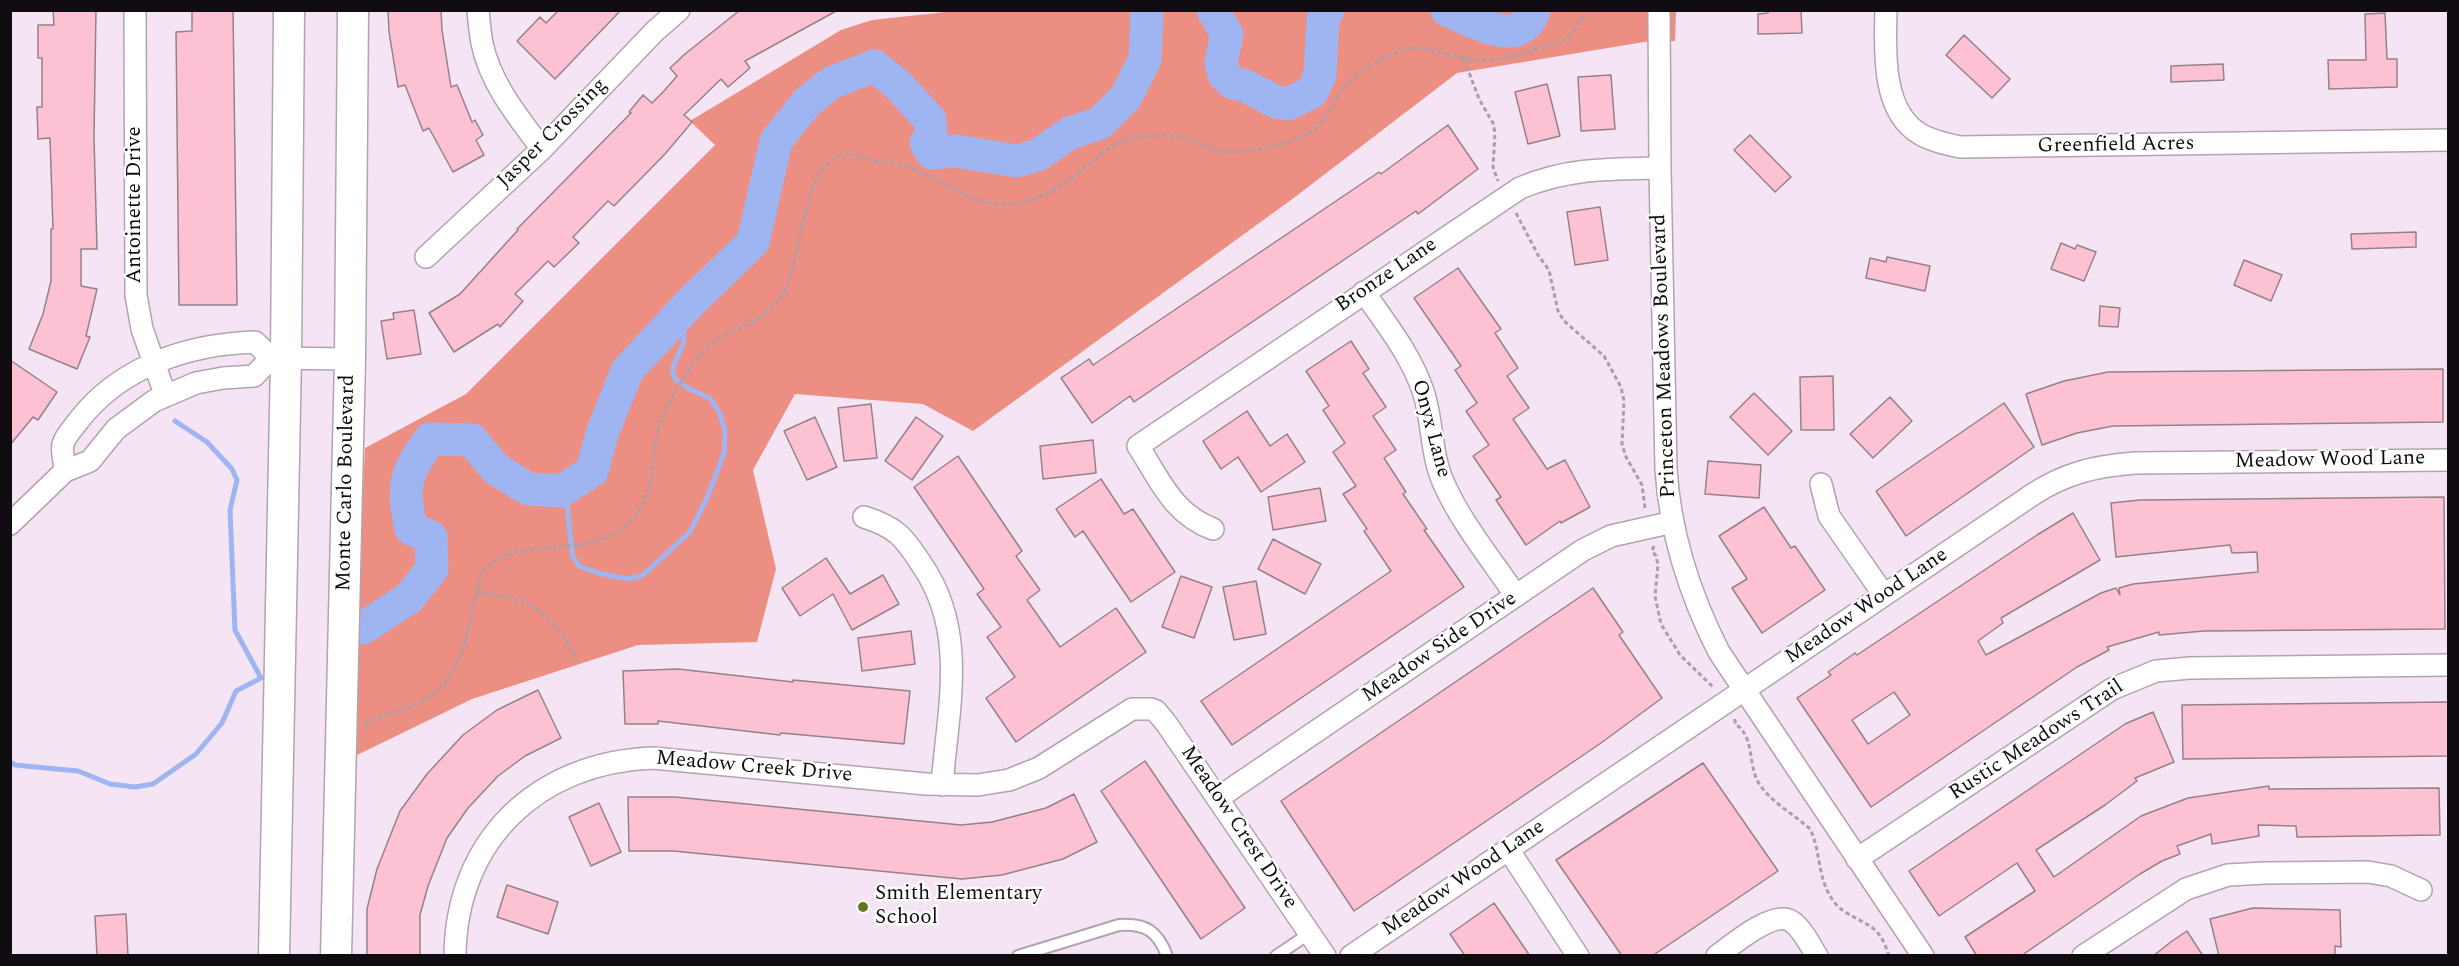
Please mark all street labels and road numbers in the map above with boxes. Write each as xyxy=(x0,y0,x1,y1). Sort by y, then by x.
street label: Jasper Crossing xyxy=(493,74,613,194)
street label: Antoinette Drive xyxy=(123,126,149,284)
street label: Greenfield Acres xyxy=(2037,132,2195,160)
street label: Princeton Meadows Boulevard xyxy=(1647,213,1683,499)
street label: Bronze Lane xyxy=(1332,233,1442,319)
street label: Monte Carlo Boulevard xyxy=(333,374,361,592)
street label: Onyx Lane xyxy=(1405,377,1455,481)
street label: Meadow Wood Lane xyxy=(2234,447,2426,475)
street label: Meadow Wood Lane xyxy=(1781,543,1953,671)
street label: Meadow Side Drive xyxy=(1358,587,1522,709)
street label: Rustic Meadows Trail xyxy=(1945,675,2129,807)
street label: Meadow Crest Drive xyxy=(1174,742,1302,914)
street label: Meadow Creek Drive xyxy=(655,747,853,789)
street label: Meadow Wood Lane xyxy=(1378,815,1550,943)

